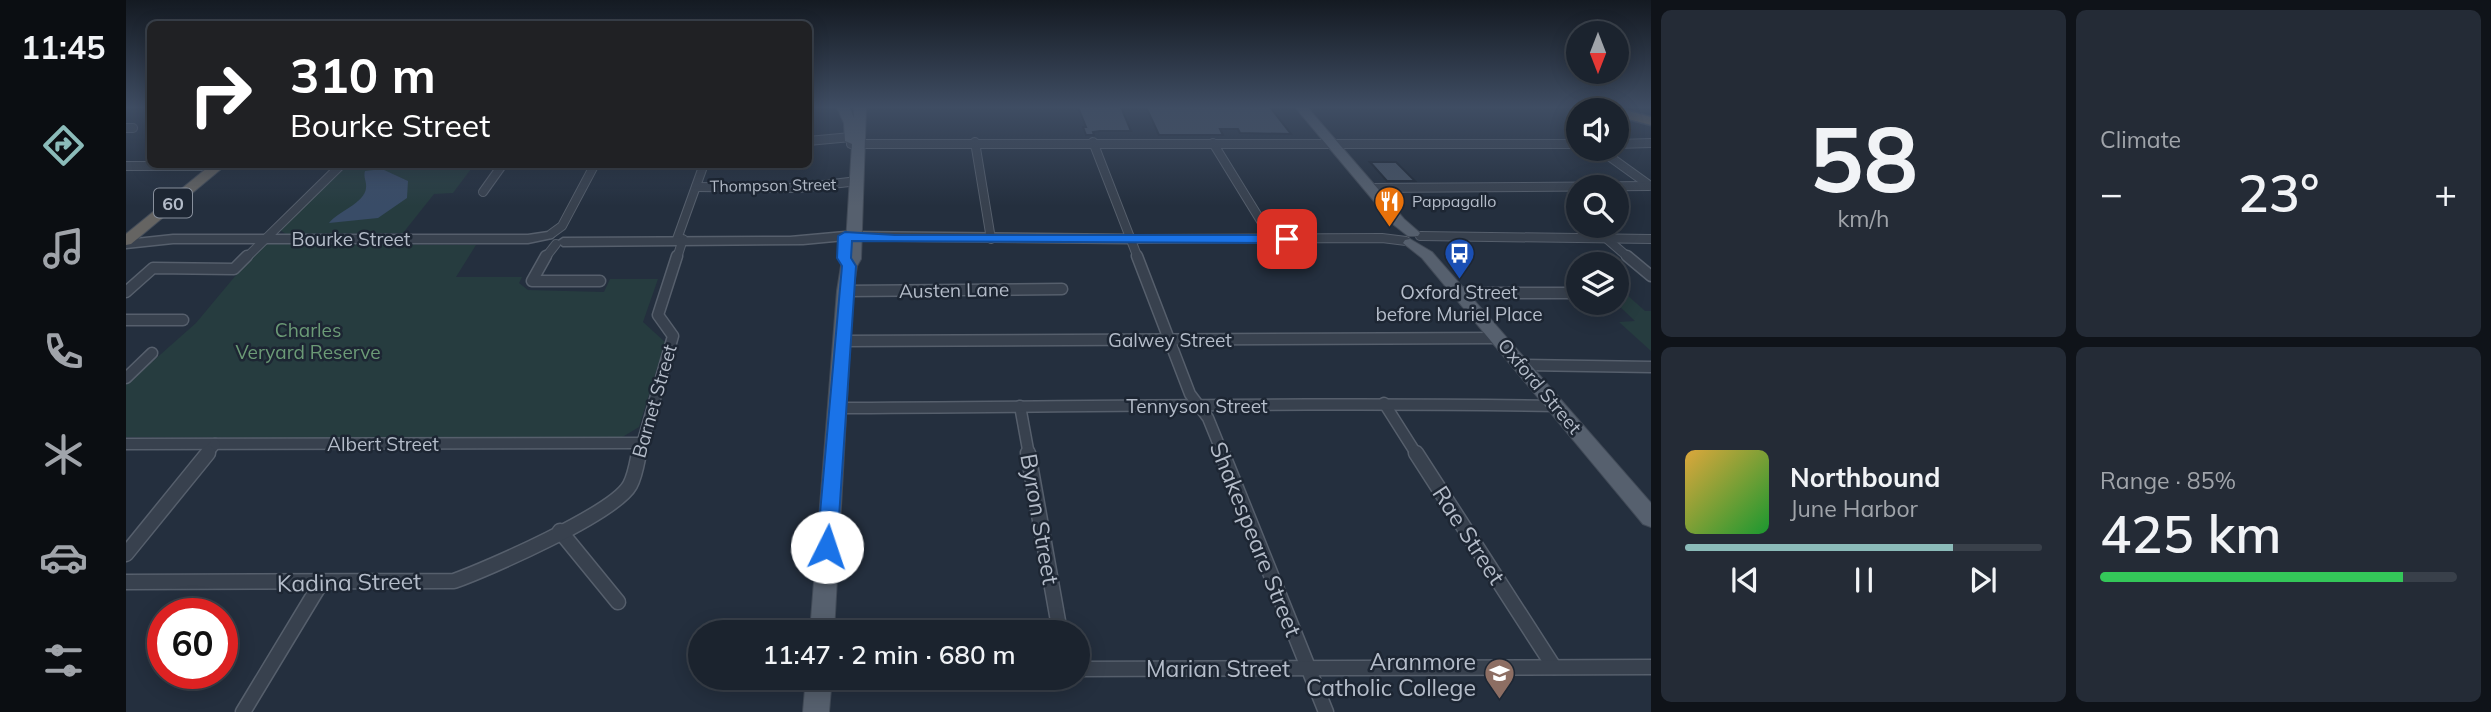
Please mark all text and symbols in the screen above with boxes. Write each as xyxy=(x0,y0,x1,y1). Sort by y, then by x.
north arrow xyxy=(1566,21,1629,84)
map controls xyxy=(1566,21,1629,315)
text: 11:45 xyxy=(21,27,105,67)
text: 310 m xyxy=(290,44,436,105)
icon: right xyxy=(175,49,266,140)
button: sound xyxy=(1566,98,1629,161)
text: 58 xyxy=(1809,101,1918,215)
text: Bourke Street xyxy=(290,105,490,145)
icon: directions xyxy=(39,121,88,170)
text: Climate xyxy=(2100,125,2181,154)
text: 23° xyxy=(2238,160,2319,225)
text: − xyxy=(2100,169,2123,217)
text: + xyxy=(2434,169,2457,217)
street label: Thompson Street xyxy=(709,174,837,196)
button: search xyxy=(1566,175,1629,238)
restaurant icon: Pappagallo xyxy=(1372,184,1406,228)
road number: 60 xyxy=(154,188,192,218)
place label: Pappagallo xyxy=(1412,191,1496,211)
text: km/h xyxy=(1837,204,1890,233)
pin xyxy=(1257,209,1317,269)
icon: arrive xyxy=(1268,220,1306,258)
icon: music xyxy=(39,224,88,273)
street label: Bourke Street xyxy=(291,227,411,251)
bus stop icon: Oxford Street before Muriel Place xyxy=(1442,236,1476,280)
button: layers xyxy=(1566,252,1629,315)
street label: Austen Lane xyxy=(899,277,1009,303)
place label: Oxford Street before Muriel Place xyxy=(1375,280,1543,326)
park label: Charles Veryard Reserve xyxy=(235,318,381,364)
icon: phone xyxy=(39,327,88,376)
street label: Galwey Street xyxy=(1108,328,1232,352)
street label: Oxford Street xyxy=(1493,333,1587,439)
street label: Barnet Street xyxy=(626,341,682,460)
street label: Tennyson Street xyxy=(1126,394,1268,418)
icon: climate xyxy=(39,430,88,479)
street label: Albert Street xyxy=(327,432,439,456)
street label: Shakespeare Street xyxy=(1204,437,1308,641)
street label: Byron Street xyxy=(1014,451,1066,587)
text: Northbound xyxy=(1790,461,1940,494)
text: Range · 85% xyxy=(2100,466,2236,495)
street label: Rae Street xyxy=(1426,480,1512,590)
text: June Harbor xyxy=(1790,494,1918,523)
text: 425 km xyxy=(2100,501,2281,566)
position arrow xyxy=(790,510,864,584)
icon: car xyxy=(39,533,88,582)
icon: previous xyxy=(1726,561,1764,599)
icon: pause xyxy=(1845,561,1883,599)
icon: next xyxy=(1964,561,2002,599)
street label: Kadina Street xyxy=(276,566,422,598)
speed limit sign: 60 xyxy=(147,598,238,689)
icon: filters xyxy=(39,636,88,685)
text: 11:47 · 2 min · 680 m xyxy=(762,638,1016,671)
place label: Aranmore Catholic College xyxy=(1306,647,1476,702)
street label: Marian Street xyxy=(1146,654,1290,683)
school or university icon: Aranmore Catholic College xyxy=(1482,657,1516,701)

